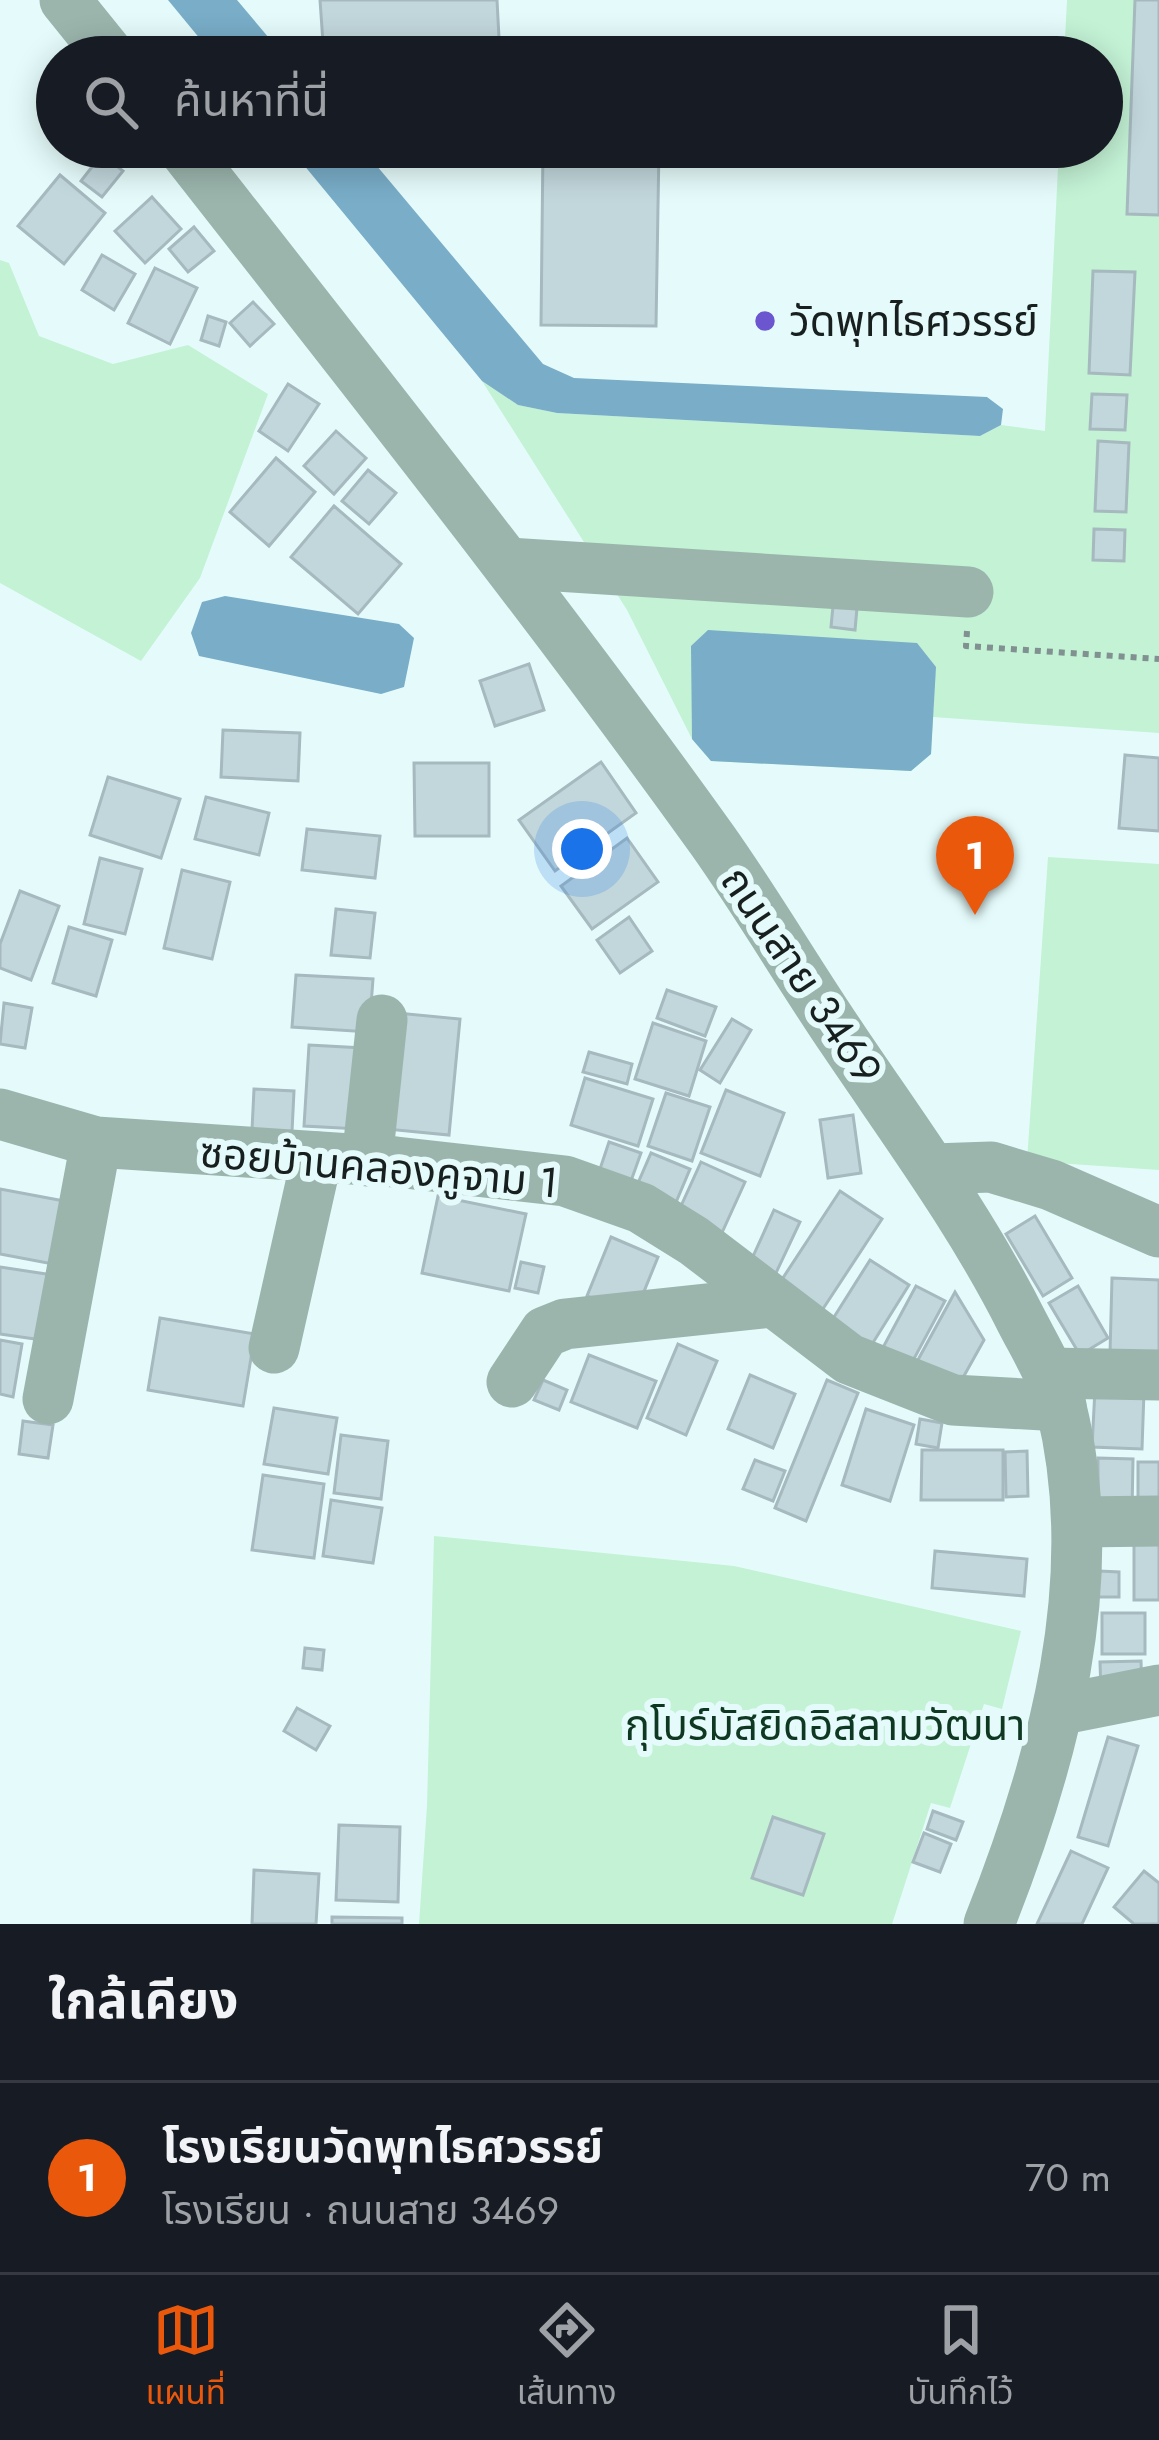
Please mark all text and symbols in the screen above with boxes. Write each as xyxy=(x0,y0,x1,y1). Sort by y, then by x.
search box xyxy=(36,36,1123,168)
text: ค้นหาที่นี่ xyxy=(174,68,329,133)
icon: search xyxy=(78,69,144,135)
place label: วัดพุทไธศวรรย์ xyxy=(789,291,1038,352)
marker: วัดพุทไธศวรรย์ xyxy=(752,308,778,334)
pin: 1 xyxy=(936,816,1014,915)
your location xyxy=(552,819,612,879)
street label: ถนนสาย 3469 xyxy=(706,854,897,1096)
street label: ซอยบ้านคลองคูจาม 1 xyxy=(197,1121,561,1214)
park label: กุโบร์มัสยิดอิสลามวัฒนา xyxy=(625,1695,1025,1756)
text: ใกล้เคียง xyxy=(48,1963,238,2037)
text: โรงเรียนวัดพุทไธศวรรย์ xyxy=(162,2114,603,2179)
text: 1 xyxy=(77,2149,97,2206)
text: 70 m xyxy=(1025,2149,1111,2206)
text: โรงเรียน · ถนนสาย 3469 xyxy=(162,2182,559,2239)
tab: แผนที่ xyxy=(145,2297,226,2419)
tab: เส้นทาง xyxy=(517,2297,617,2419)
tab: บันทึกไว้ xyxy=(908,2297,1014,2419)

